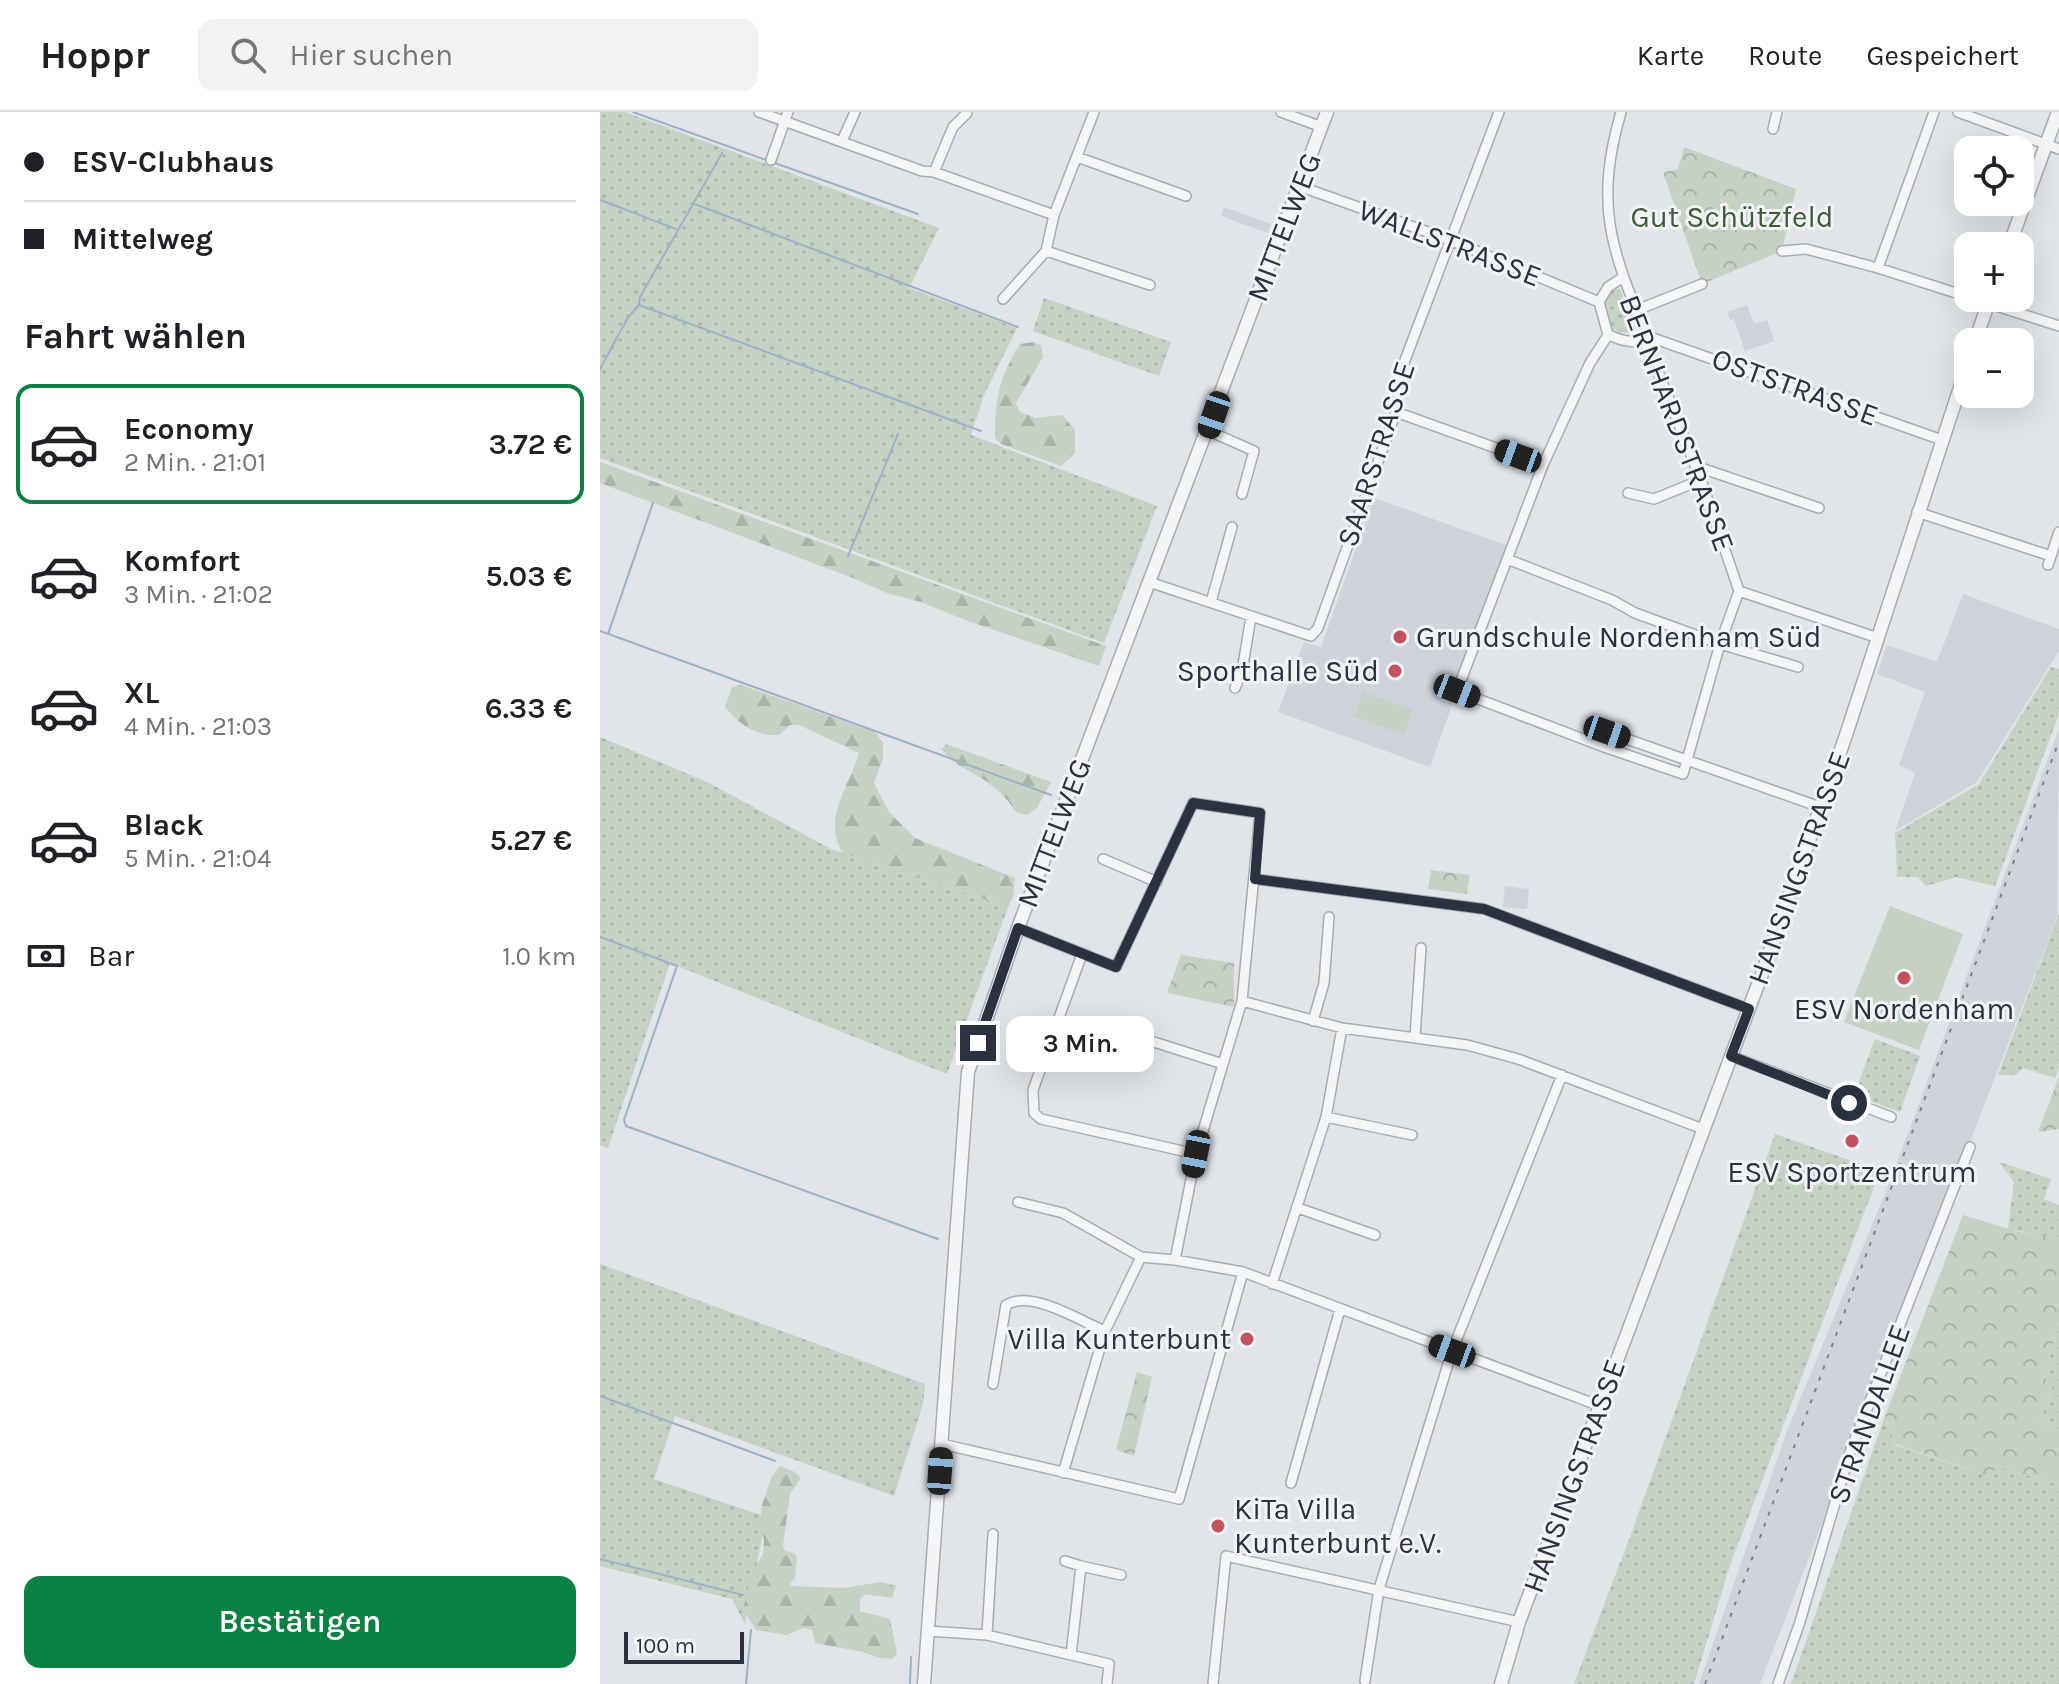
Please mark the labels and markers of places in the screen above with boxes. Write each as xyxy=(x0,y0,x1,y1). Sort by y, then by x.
place label: Grundschule Nordenham Süd xyxy=(1416,619,1822,655)
marker: Grundschule Nordenham Süd xyxy=(1391,628,1409,646)
place label: Sporthalle Süd xyxy=(1177,653,1379,689)
marker: Sporthalle Süd xyxy=(1386,662,1404,680)
marker: ESV Nordenham xyxy=(1895,969,1913,987)
place label: ESV Nordenham xyxy=(1794,991,2014,1027)
marker: ESV Sportzentrum xyxy=(1843,1132,1861,1150)
place label: ESV Sportzentrum xyxy=(1727,1154,1977,1190)
place label: Villa Kunterbunt xyxy=(1007,1321,1231,1357)
marker: Villa Kunterbunt xyxy=(1238,1330,1256,1348)
place label: KiTa Villa Kunterbunt e.V. xyxy=(1234,1491,1441,1561)
marker: KiTa Villa Kunterbunt e.V. xyxy=(1209,1517,1227,1535)

